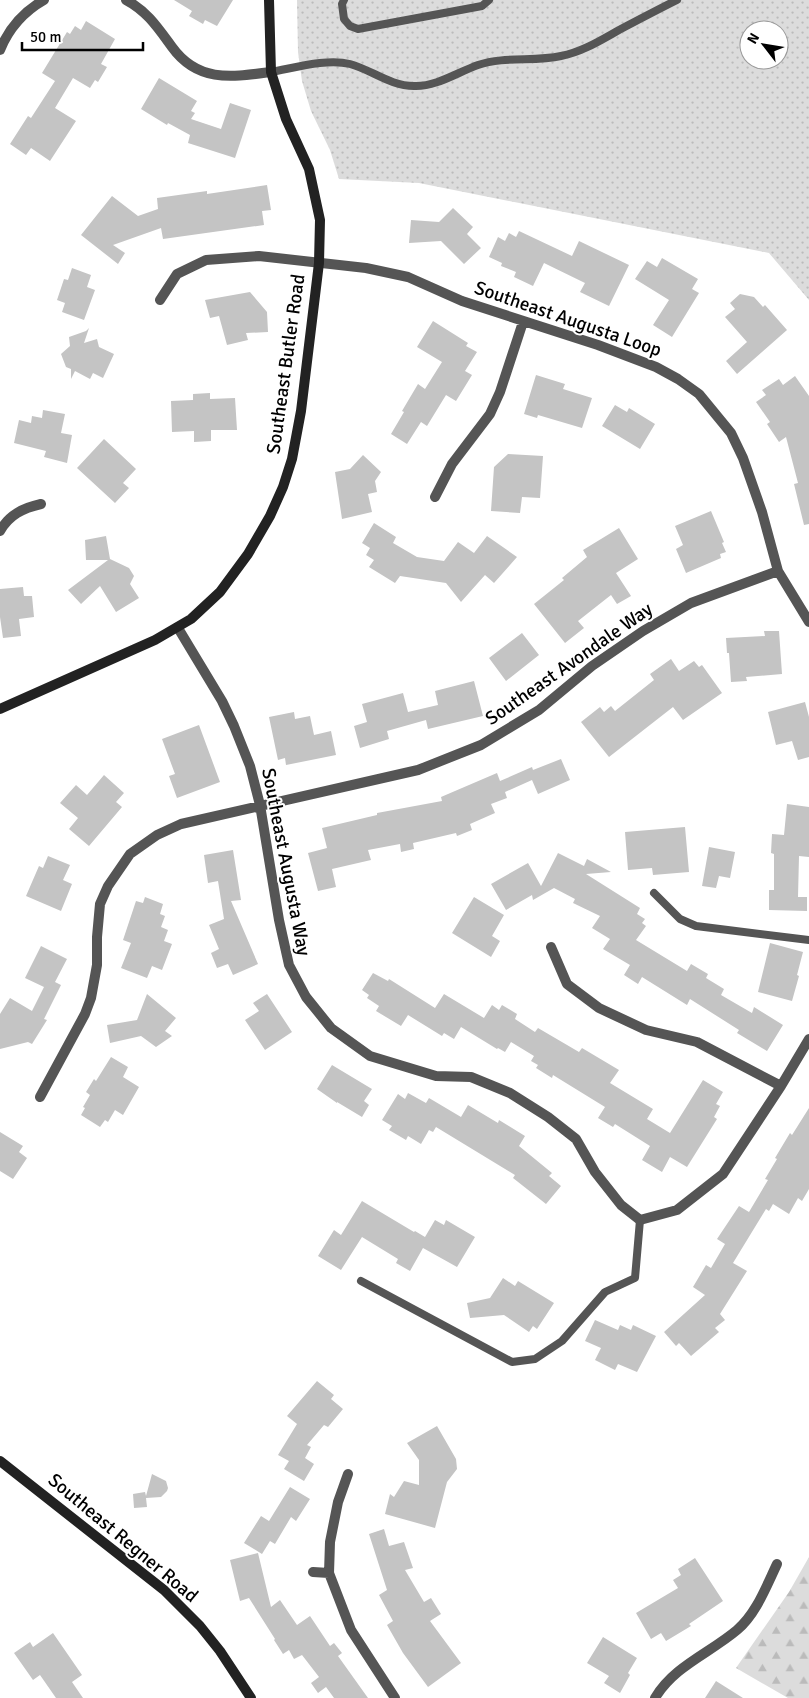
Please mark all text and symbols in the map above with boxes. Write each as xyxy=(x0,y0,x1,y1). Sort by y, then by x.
scale bar xyxy=(22,20,144,52)
north arrow xyxy=(739,20,789,70)
text: 50 m xyxy=(30,28,61,46)
text: N xyxy=(743,30,763,47)
street label: Southeast Butler Road xyxy=(261,273,311,455)
street label: Southeast Augusta Loop xyxy=(471,276,665,362)
street label: Southeast Avondale Way xyxy=(481,597,657,731)
street label: Southeast Augusta Way xyxy=(256,766,316,958)
street label: Southeast Regner Road xyxy=(43,1468,203,1608)

